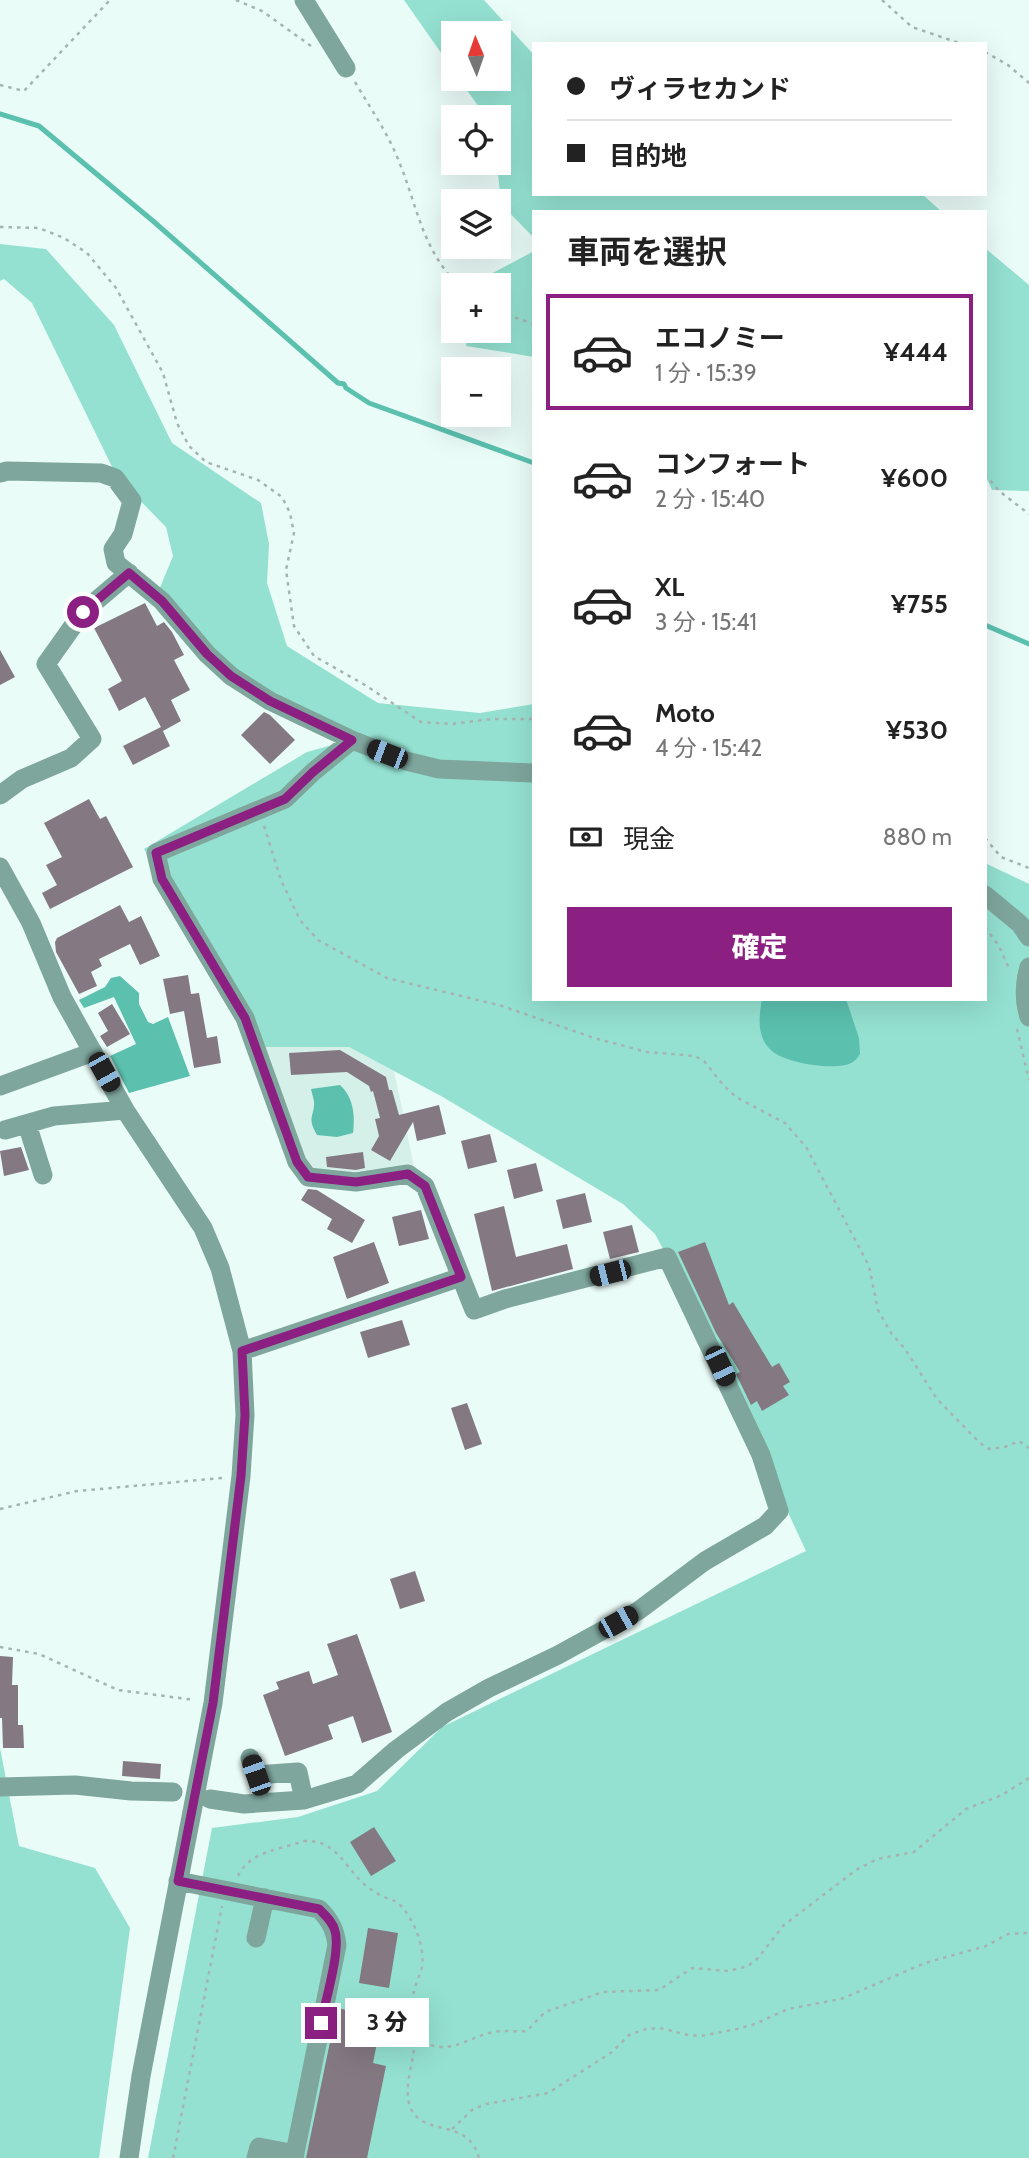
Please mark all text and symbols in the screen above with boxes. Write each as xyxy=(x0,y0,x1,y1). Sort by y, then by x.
north arrow xyxy=(441,21,511,91)
map controls xyxy=(441,21,511,427)
text: ヴィラセカンド xyxy=(609,73,791,105)
button: locate xyxy=(441,105,511,175)
text: 目的地 xyxy=(609,140,687,172)
button: layers xyxy=(441,189,511,259)
text: 車両を選択 xyxy=(567,232,727,271)
button: + xyxy=(441,273,511,343)
icon: car xyxy=(571,321,634,384)
text: エコノミー xyxy=(655,322,785,354)
text: ¥444 xyxy=(884,336,948,368)
button: − xyxy=(441,357,511,427)
text: 1 分 · 15:39 xyxy=(655,359,757,387)
icon: car xyxy=(571,447,634,510)
text: コンフォート xyxy=(655,448,810,480)
text: ¥600 xyxy=(881,462,948,494)
text: 2 分 · 15:40 xyxy=(655,485,765,513)
text: XL xyxy=(655,571,684,603)
icon: car xyxy=(571,573,634,636)
text: ¥755 xyxy=(891,588,948,620)
route start xyxy=(67,596,99,628)
text: 3 分 · 15:41 xyxy=(655,608,757,636)
text: Moto xyxy=(655,697,715,729)
icon: car xyxy=(571,699,634,762)
text: ¥530 xyxy=(886,714,948,746)
text: 4 分 · 15:42 xyxy=(655,734,762,762)
car xyxy=(364,737,411,771)
icon: cash xyxy=(567,818,605,856)
text: 現金 xyxy=(623,823,675,855)
text: 880 m xyxy=(883,823,952,851)
button: 確定 xyxy=(567,907,952,987)
car xyxy=(85,1049,124,1095)
car xyxy=(588,1258,633,1288)
car xyxy=(702,1343,739,1389)
car xyxy=(595,1603,642,1641)
car xyxy=(240,1752,273,1798)
callout: 3 分 xyxy=(346,1998,430,2048)
route end xyxy=(305,2007,337,2039)
text: 3 分 xyxy=(367,2008,407,2036)

